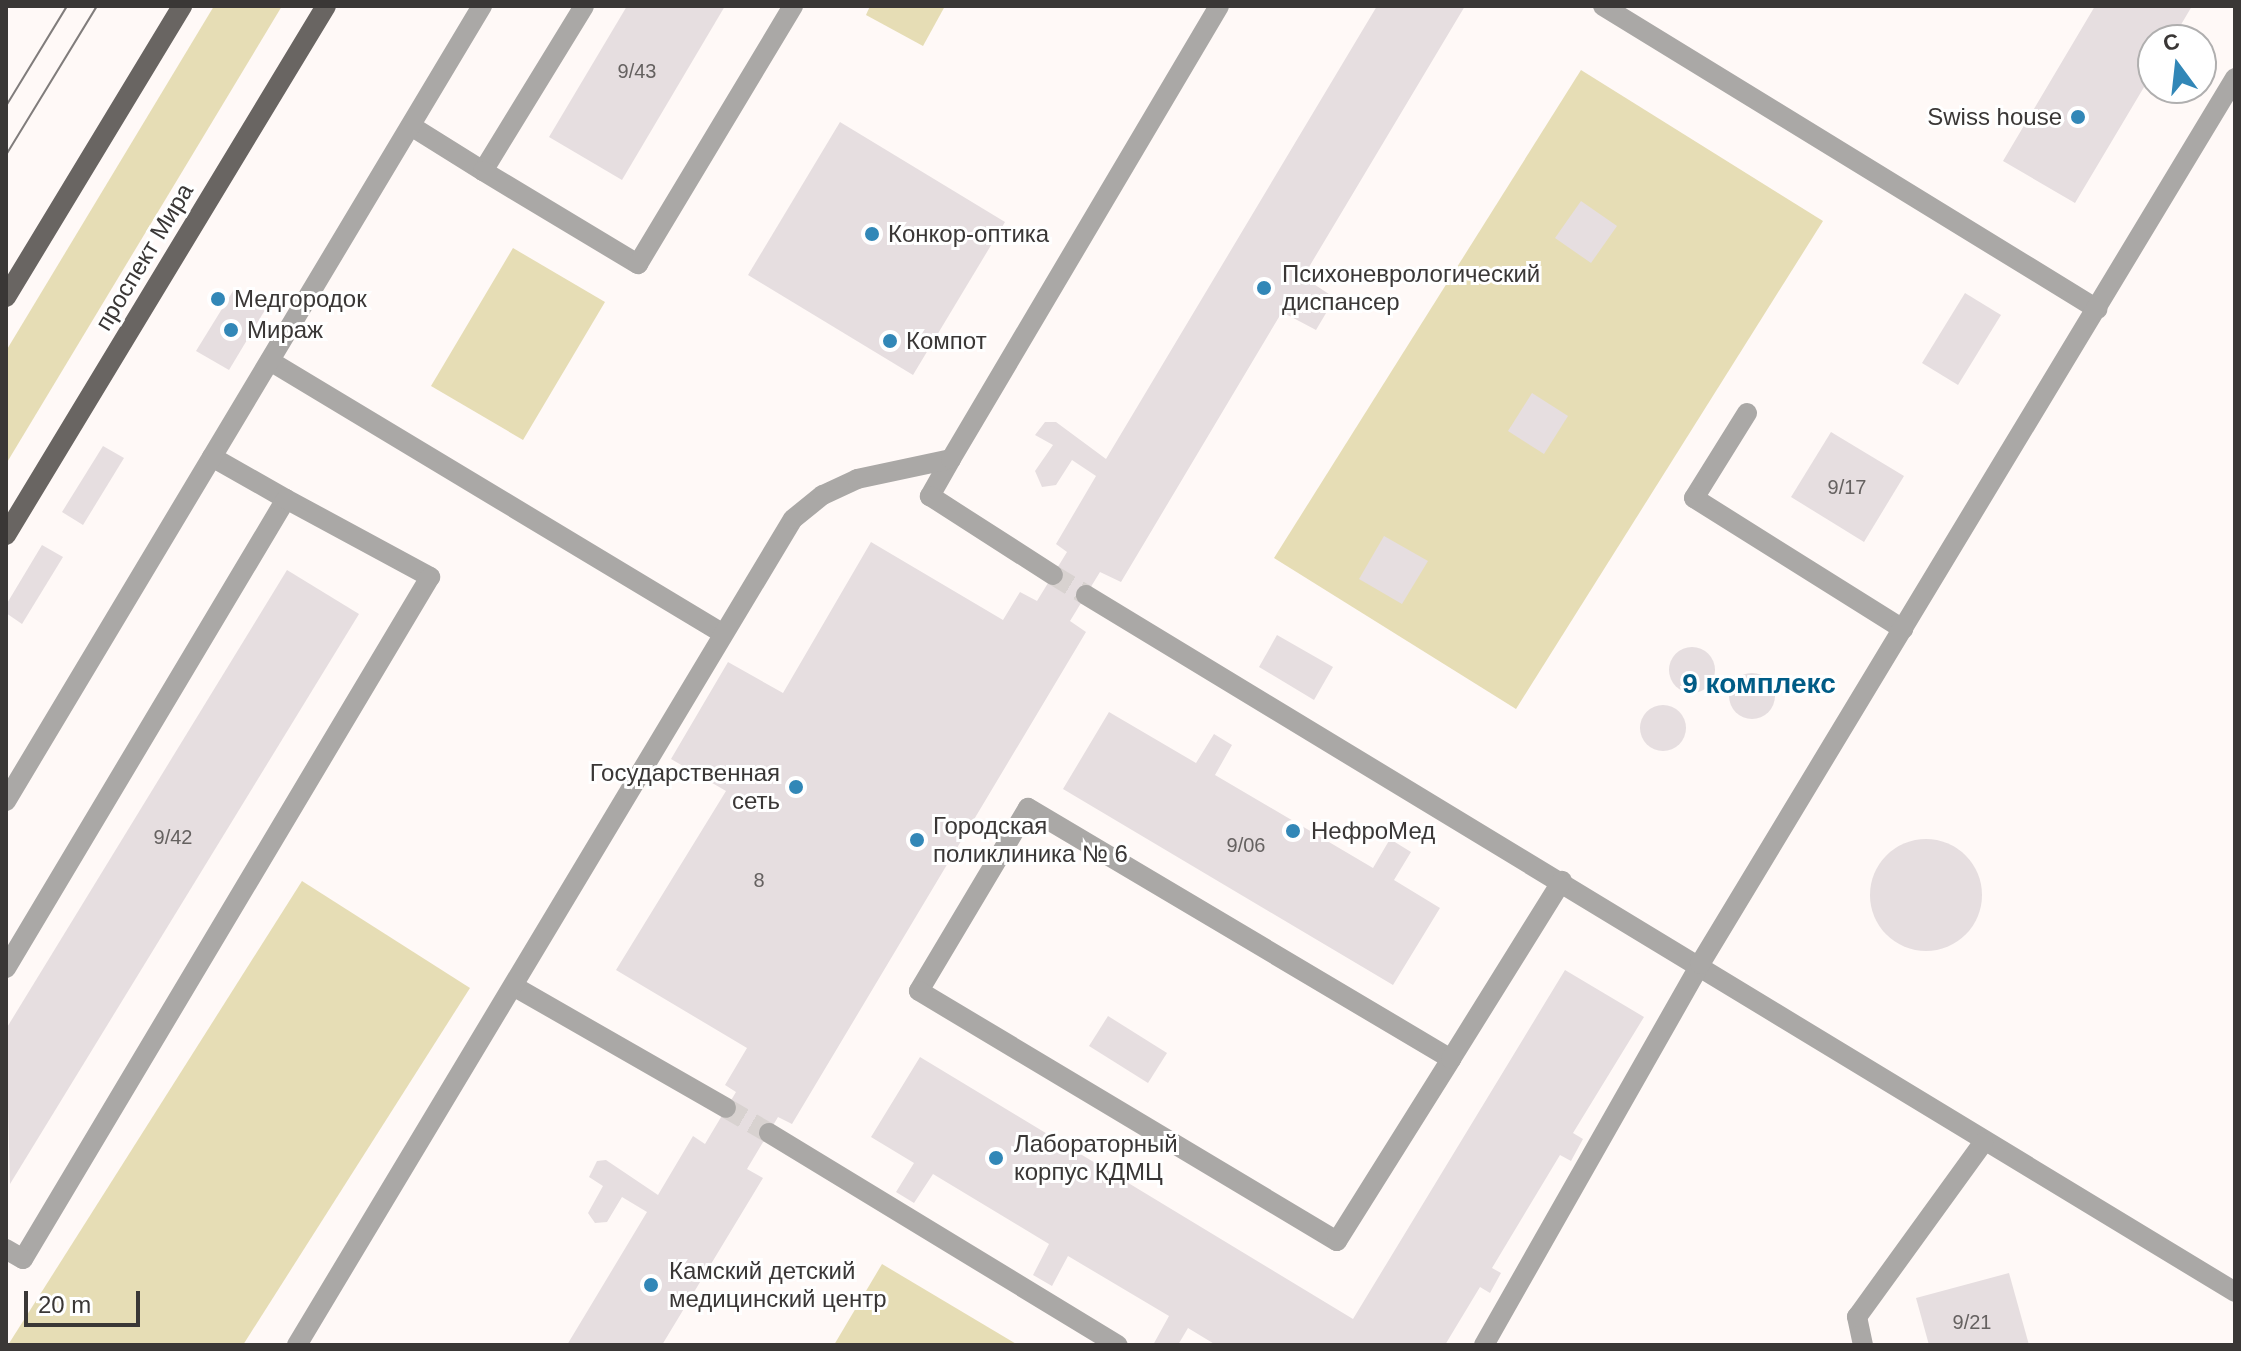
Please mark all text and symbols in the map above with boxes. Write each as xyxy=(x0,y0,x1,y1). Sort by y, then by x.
north arrow xyxy=(2137,24,2217,104)
text: С xyxy=(2160,28,2182,56)
house number: 9/43 xyxy=(618,59,656,83)
place label: Swiss house xyxy=(1927,103,2062,131)
marker: Swiss house xyxy=(2069,108,2087,126)
street label: проспект Мира xyxy=(89,178,199,336)
place label: Конкор-оптика xyxy=(888,220,1049,248)
marker: Конкор-оптика xyxy=(863,225,881,243)
place label: Психоневрологический диспансер xyxy=(1282,260,1540,316)
marker: Психоневрологический диспансер xyxy=(1253,277,1275,299)
place label: Медгородок xyxy=(234,285,367,313)
marker: Медгородок xyxy=(209,290,227,308)
place label: Мираж xyxy=(247,316,323,344)
marker: Мираж xyxy=(222,321,240,339)
place label: Компот xyxy=(906,327,987,355)
marker: Компот xyxy=(881,332,899,350)
house number: 9/17 xyxy=(1828,475,1866,499)
district label: 9 комплекс xyxy=(1682,667,1836,701)
place label: Государственная сеть xyxy=(590,759,780,815)
marker: Государственная сеть xyxy=(787,778,805,796)
place label: Городская поликлиника № 6 xyxy=(933,812,1128,868)
place label: НефроМед xyxy=(1311,817,1435,845)
marker: НефроМед xyxy=(1282,820,1304,842)
house number: 9/42 xyxy=(154,825,192,849)
marker: Городская поликлиника № 6 xyxy=(908,831,926,849)
house number: 9/06 xyxy=(1227,833,1265,857)
house number: 8 xyxy=(753,868,765,892)
place label: Лабораторный корпус КДМЦ xyxy=(1014,1130,1178,1186)
marker: Лабораторный корпус КДМЦ xyxy=(985,1147,1007,1169)
place label: Камский детский медицинский центр xyxy=(669,1257,887,1313)
marker: Камский детский медицинский центр xyxy=(640,1274,662,1296)
scale bar xyxy=(28,1275,144,1325)
text: 20 m xyxy=(38,1291,91,1318)
house number: 9/21 xyxy=(1953,1310,1991,1334)

